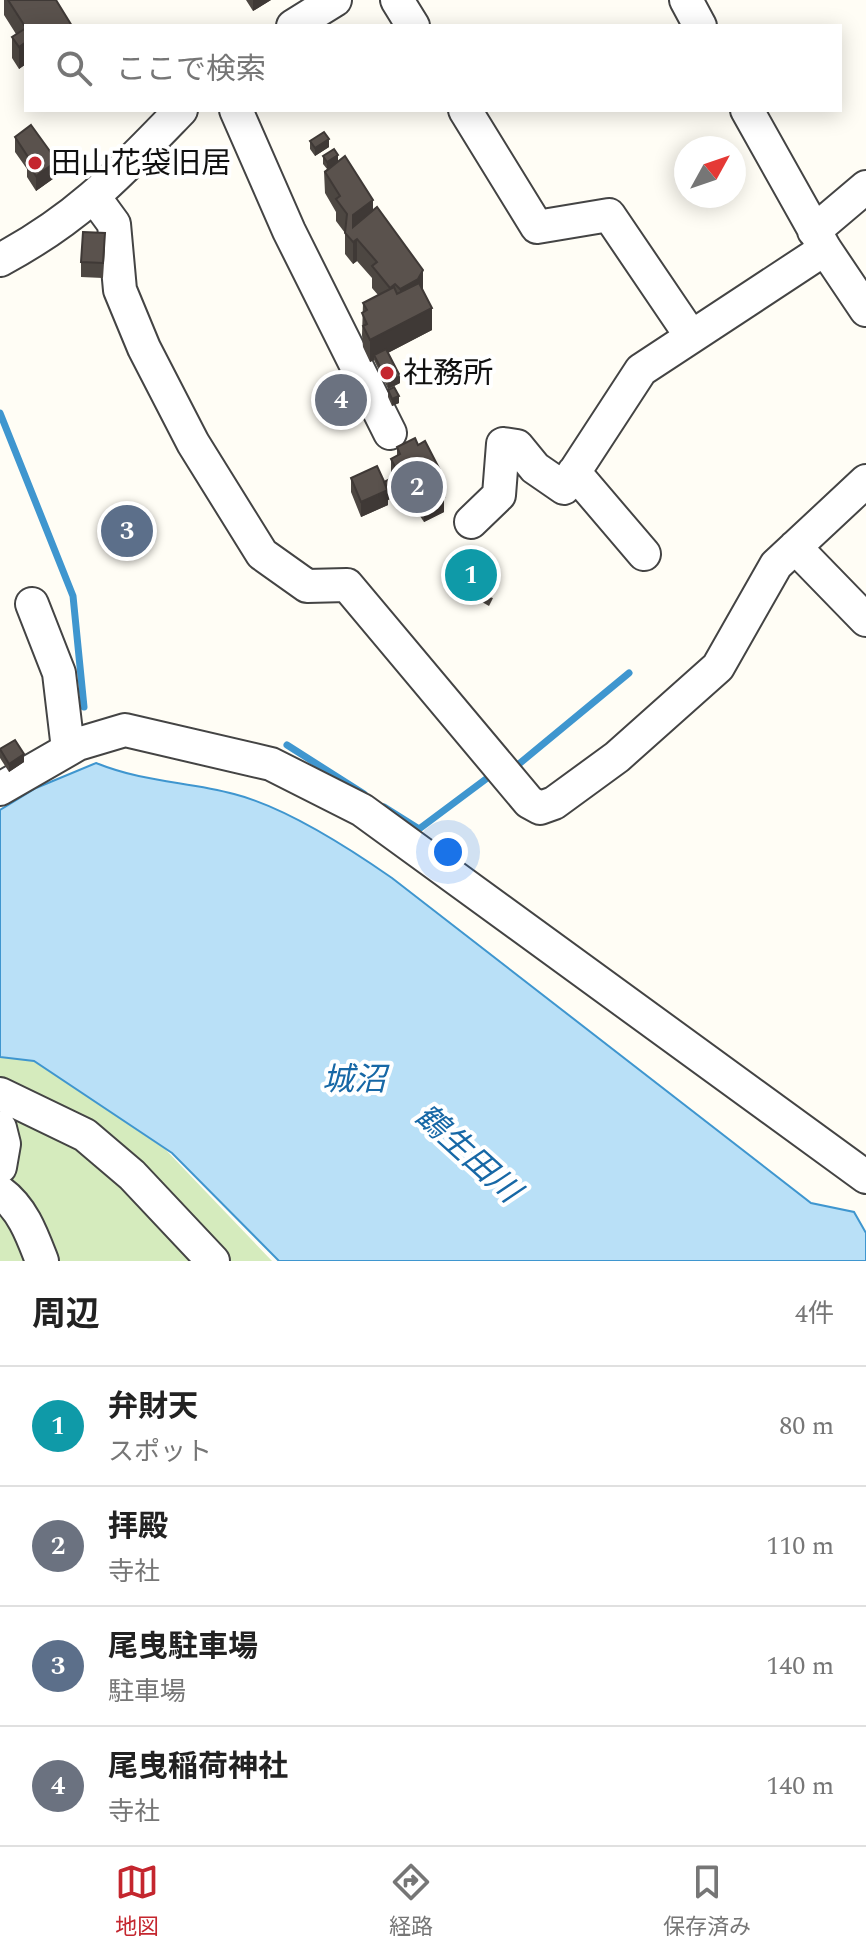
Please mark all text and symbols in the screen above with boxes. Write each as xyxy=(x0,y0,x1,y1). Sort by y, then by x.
search box xyxy=(24,24,842,112)
icon: search xyxy=(52,46,96,90)
text: ここで検索 xyxy=(116,47,266,93)
north arrow xyxy=(674,136,746,208)
place label: 田山花袋旧居 xyxy=(51,141,231,187)
marker: 田山花袋旧居 xyxy=(26,154,44,172)
place label: 社務所 xyxy=(403,351,493,397)
marker: 社務所 xyxy=(378,364,396,382)
pin: 4 xyxy=(315,370,367,430)
pin: 2 xyxy=(391,457,443,517)
pin: 3 xyxy=(101,501,153,561)
pin: 1 xyxy=(445,545,497,605)
your location xyxy=(428,832,468,872)
water label: 城沼 xyxy=(322,1056,390,1105)
water label: 鶴生田川 xyxy=(403,1093,533,1217)
text: 周辺 xyxy=(32,1289,100,1341)
text: 4件 xyxy=(795,1294,834,1334)
text: 弁財天 xyxy=(108,1384,198,1430)
text: 1 xyxy=(51,1406,65,1446)
text: 80 m xyxy=(779,1406,834,1446)
text: スポット xyxy=(108,1432,212,1472)
text: 拝殿 xyxy=(108,1504,168,1550)
text: 2 xyxy=(51,1526,65,1566)
text: 110 m xyxy=(766,1526,834,1566)
text: 寺社 xyxy=(108,1552,160,1592)
text: 尾曳駐車場 xyxy=(108,1624,258,1670)
text: 3 xyxy=(51,1646,65,1686)
text: 140 m xyxy=(766,1646,834,1686)
text: 駐車場 xyxy=(108,1672,186,1712)
text: 尾曳稲荷神社 xyxy=(108,1744,288,1790)
text: 4 xyxy=(51,1766,65,1806)
text: 140 m xyxy=(766,1766,834,1806)
text: 寺社 xyxy=(108,1792,160,1832)
tab: 地図 xyxy=(115,1860,159,1944)
tab: 経路 xyxy=(389,1860,433,1944)
tab: 保存済み xyxy=(663,1860,751,1944)

